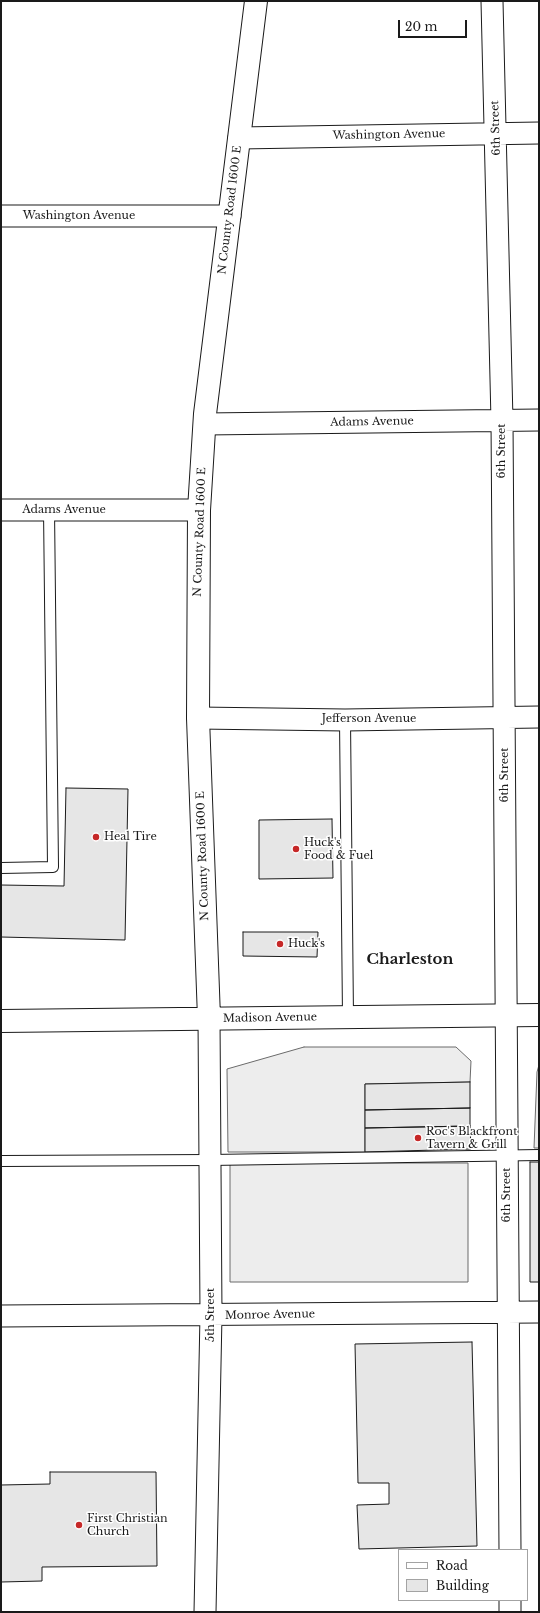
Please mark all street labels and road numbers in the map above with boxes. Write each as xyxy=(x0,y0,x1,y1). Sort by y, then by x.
street label: 6th Street xyxy=(488,100,504,156)
street label: Washington Avenue xyxy=(333,127,445,143)
street label: N County Road 1600 E xyxy=(216,145,244,275)
street label: Washington Avenue xyxy=(23,209,135,223)
street label: Adams Avenue xyxy=(330,415,414,429)
street label: 6th Street xyxy=(495,423,509,479)
street label: N County Road 1600 E xyxy=(191,467,209,597)
street label: Adams Avenue xyxy=(22,503,106,517)
street label: Jefferson Avenue xyxy=(322,712,416,726)
street label: 6th Street xyxy=(498,747,512,803)
street label: N County Road 1600 E xyxy=(194,791,212,921)
street label: Madison Avenue xyxy=(223,1011,317,1025)
street label: 6th Street xyxy=(500,1167,514,1223)
street label: 5th Street xyxy=(204,1288,218,1342)
street label: Monroe Avenue xyxy=(225,1308,315,1322)

